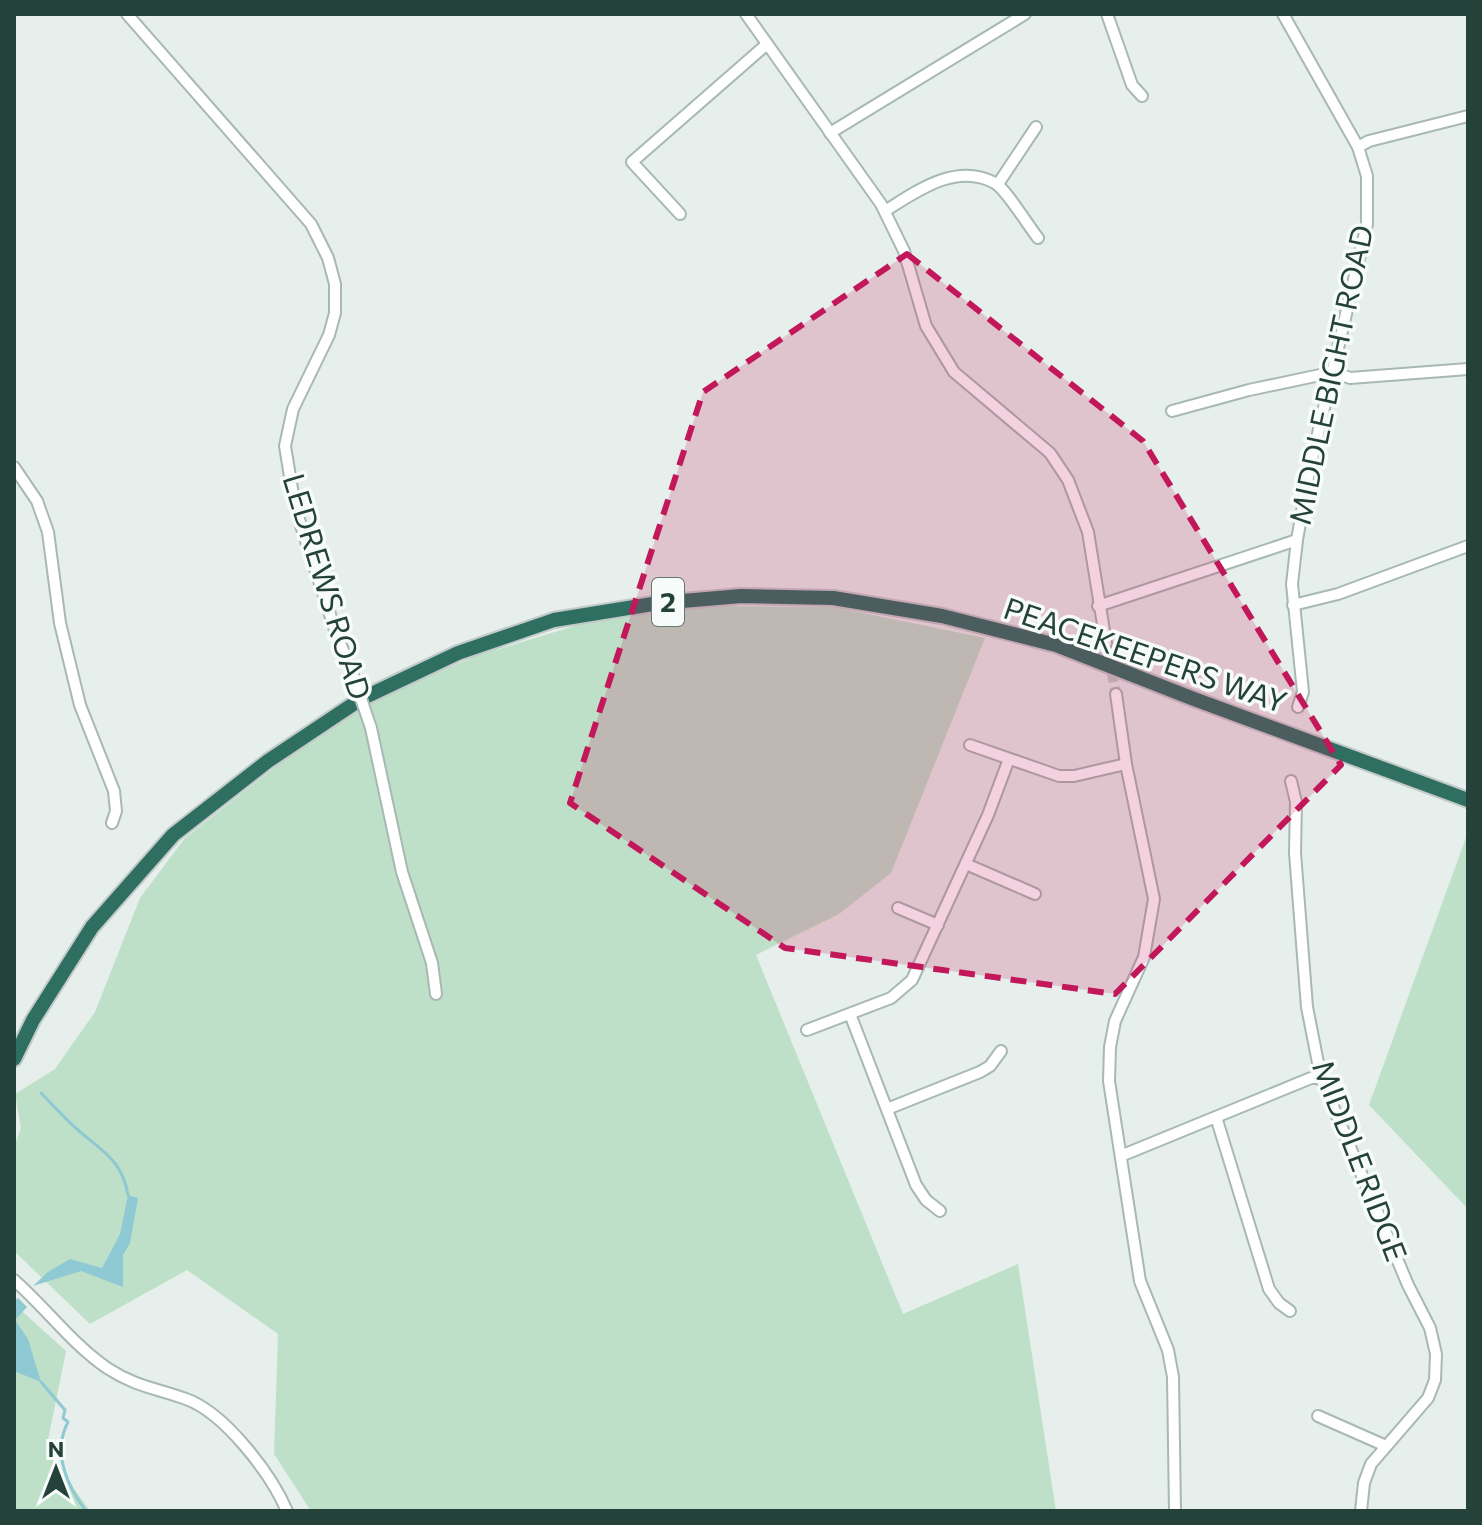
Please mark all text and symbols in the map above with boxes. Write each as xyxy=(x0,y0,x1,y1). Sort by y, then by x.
street label: MIDDLE BIGHT ROAD xyxy=(1280,221,1379,528)
street label: LEDREWS ROAD xyxy=(276,469,380,704)
road number: 2 xyxy=(652,578,684,626)
street label: PEACEKEEPERS WAY xyxy=(1000,588,1292,719)
street label: MIDDLE RIDGE xyxy=(1306,1054,1417,1266)
north arrow xyxy=(16,1429,96,1509)
text: N xyxy=(48,1435,64,1462)

